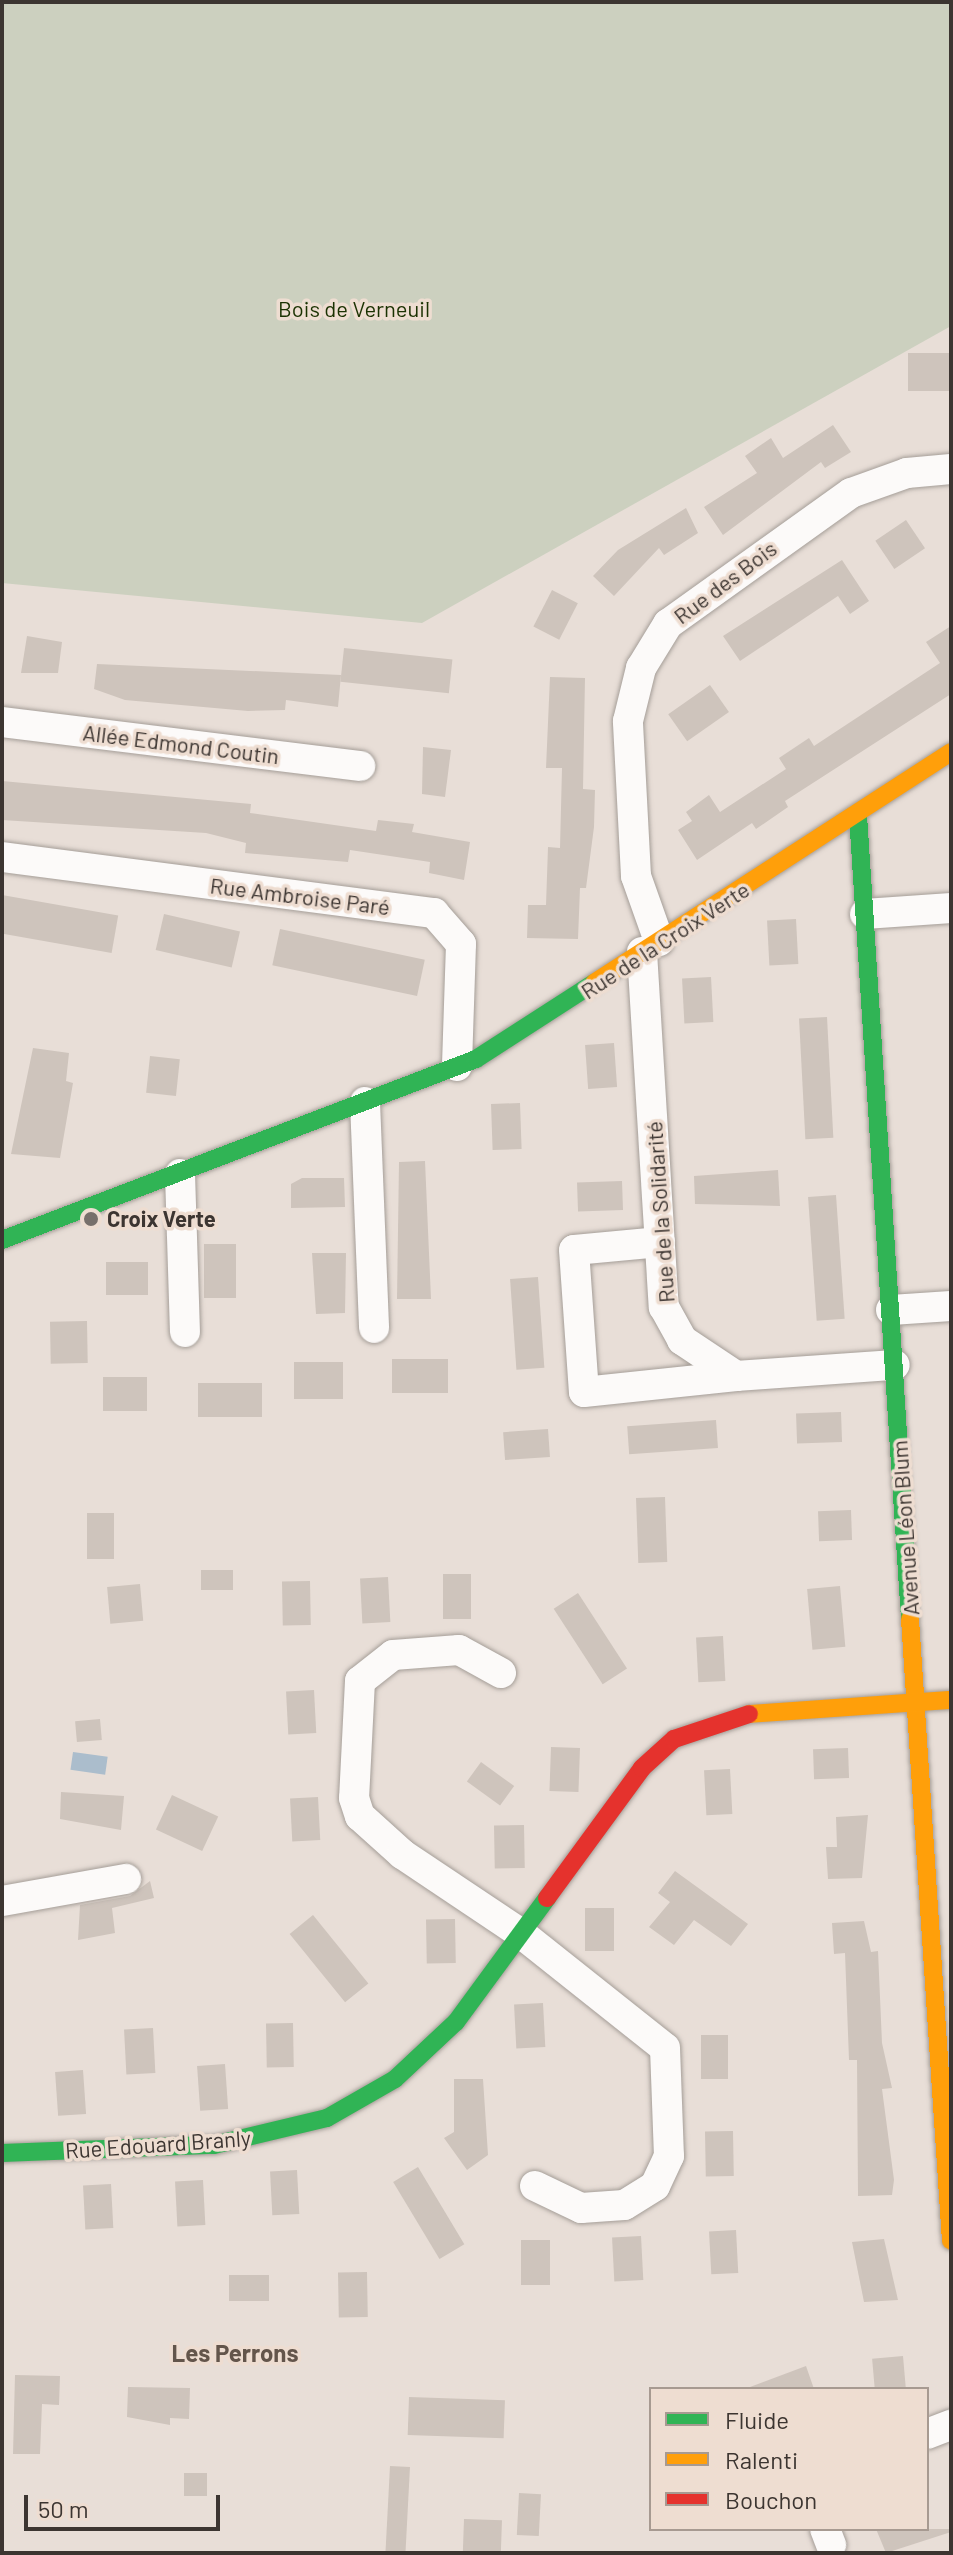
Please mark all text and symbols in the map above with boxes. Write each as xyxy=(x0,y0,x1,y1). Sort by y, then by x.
park label: Bois de Verneuil xyxy=(278,296,430,322)
street label: Rue des Bois xyxy=(668,535,782,629)
street label: Allée Edmond Coutin xyxy=(81,719,281,769)
street label: Rue Ambroise Paré xyxy=(209,872,391,920)
street label: Rue de la Croix Verte xyxy=(576,876,754,1004)
street label: Rue de la Solidarité xyxy=(640,1120,680,1304)
place label: Croix Verte xyxy=(107,1206,216,1232)
marker: Croix Verte xyxy=(82,1210,100,1228)
street label: Avenue Léon Blum xyxy=(886,1439,924,1617)
street label: Rue Edouard Branly xyxy=(64,2124,252,2164)
district label: Les Perrons xyxy=(172,2339,298,2367)
legend xyxy=(649,2387,929,2531)
text: Fluide xyxy=(725,2405,789,2434)
text: Ralenti xyxy=(725,2445,798,2474)
scale bar xyxy=(28,2479,224,2529)
text: Bouchon xyxy=(725,2485,817,2514)
text: 50 m xyxy=(38,2494,89,2523)

